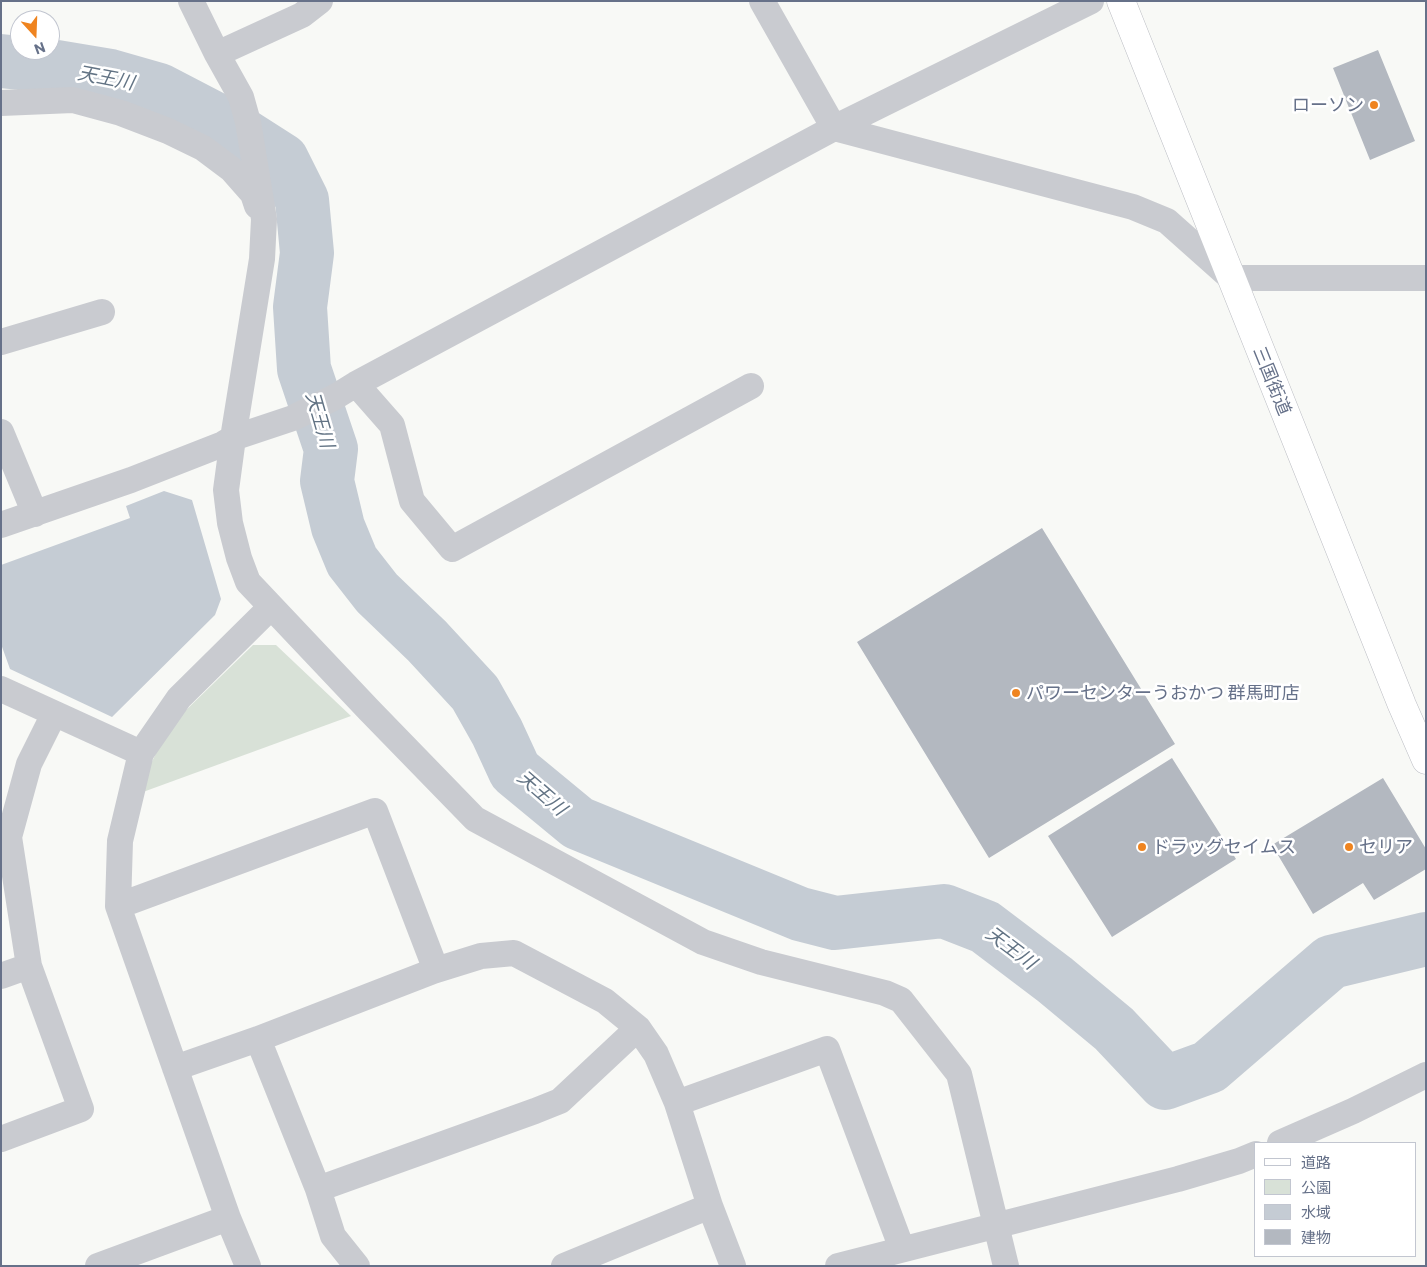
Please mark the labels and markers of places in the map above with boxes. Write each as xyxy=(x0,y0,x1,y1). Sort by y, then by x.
place label: ローソン xyxy=(1292,94,1364,116)
marker: ローソン xyxy=(1368,99,1380,111)
place label: パワーセンターうおかつ 群馬町店 xyxy=(1026,682,1299,704)
marker: パワーセンターうおかつ 群馬町店 xyxy=(1010,687,1022,699)
place label: ドラッグセイムス xyxy=(1152,836,1296,858)
place label: セリア xyxy=(1359,836,1413,858)
marker: ドラッグセイムス xyxy=(1136,841,1148,853)
marker: セリア xyxy=(1343,841,1355,853)

